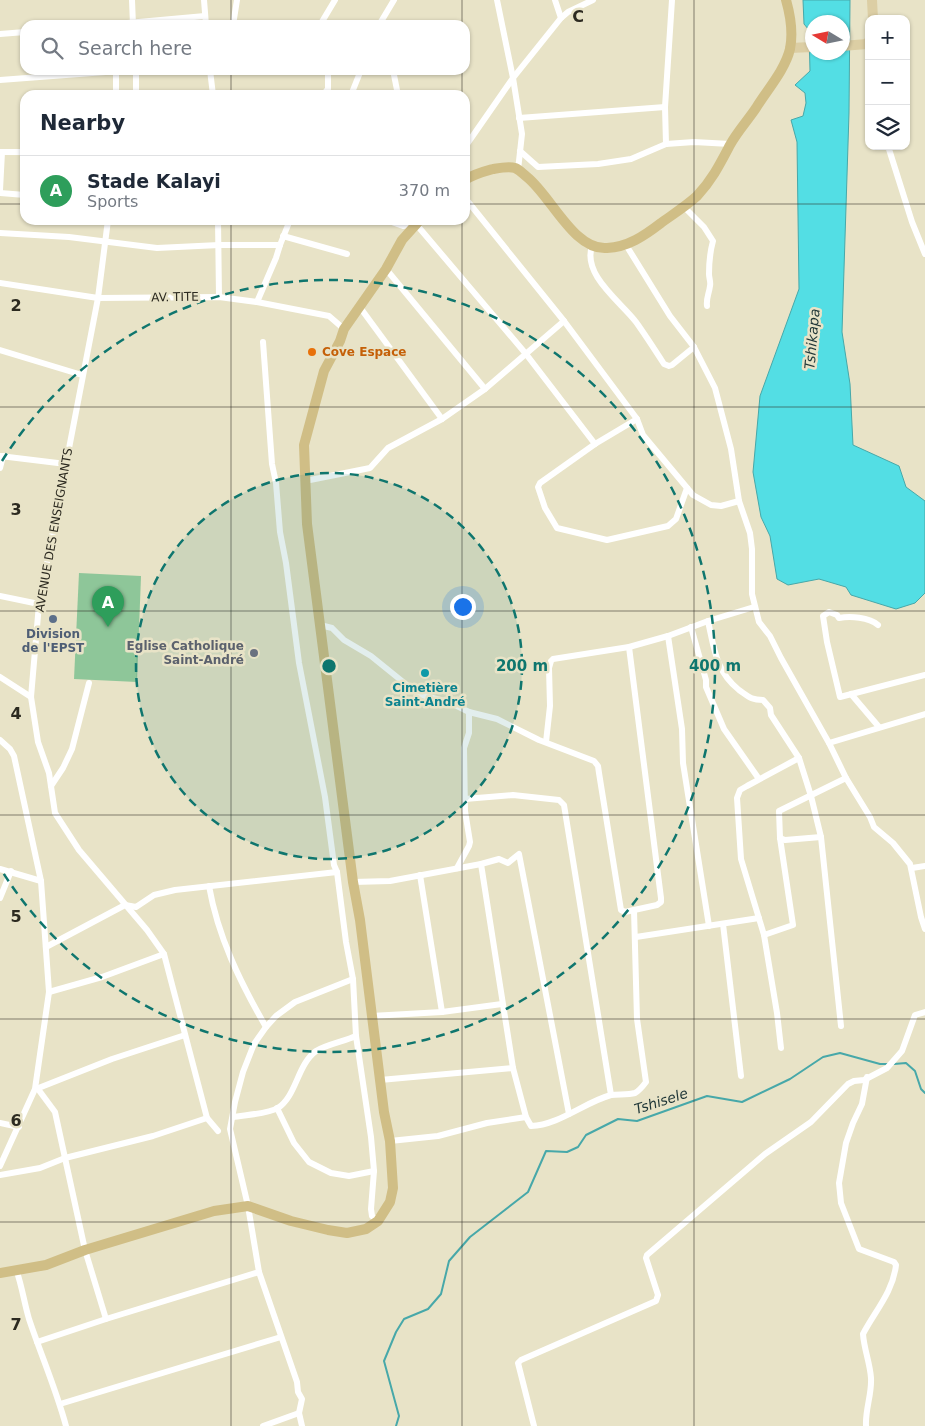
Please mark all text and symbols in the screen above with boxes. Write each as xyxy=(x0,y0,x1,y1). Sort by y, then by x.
text: C xyxy=(572,7,584,26)
north arrow xyxy=(805,15,850,60)
map controls xyxy=(865,15,910,150)
button: + xyxy=(865,15,910,60)
search box xyxy=(20,20,470,75)
icon: search xyxy=(38,34,66,62)
text: Search here xyxy=(78,37,192,59)
button: − xyxy=(865,60,910,105)
button: layers xyxy=(865,105,910,150)
text: Nearby xyxy=(40,111,125,135)
text: Stade Kalayi xyxy=(87,170,221,192)
text: A xyxy=(50,181,62,200)
text: 370 m xyxy=(399,181,450,200)
text: Sports xyxy=(87,192,138,211)
street label: AV. TITE xyxy=(151,290,199,304)
text: 2 xyxy=(10,296,22,315)
water label: Tshikapa xyxy=(801,308,823,370)
place label: Cove Espace xyxy=(322,345,406,359)
marker: Cove Espace xyxy=(306,346,318,358)
street label: AVENUE DES ENSEIGNANTS xyxy=(33,447,75,613)
text: 3 xyxy=(10,500,22,519)
pin: A xyxy=(92,586,124,627)
your location xyxy=(450,594,476,620)
marker: Division de l'EPST xyxy=(47,613,59,625)
place label: Division de l'EPST xyxy=(22,627,85,655)
place label: Eglise Catholique Saint-André xyxy=(127,639,244,667)
marker: Eglise Catholique Saint-André xyxy=(248,647,260,659)
centre of rings xyxy=(320,657,338,675)
text: 200 m xyxy=(496,657,548,675)
text: 400 m xyxy=(689,657,741,675)
marker: Cimetière Saint-André xyxy=(419,667,431,679)
place label: Cimetière Saint-André xyxy=(385,681,465,709)
text: 4 xyxy=(10,704,22,723)
text: 5 xyxy=(10,907,22,926)
water label: Tshisele xyxy=(632,1085,690,1117)
text: 6 xyxy=(10,1111,22,1130)
text: 7 xyxy=(10,1315,22,1334)

